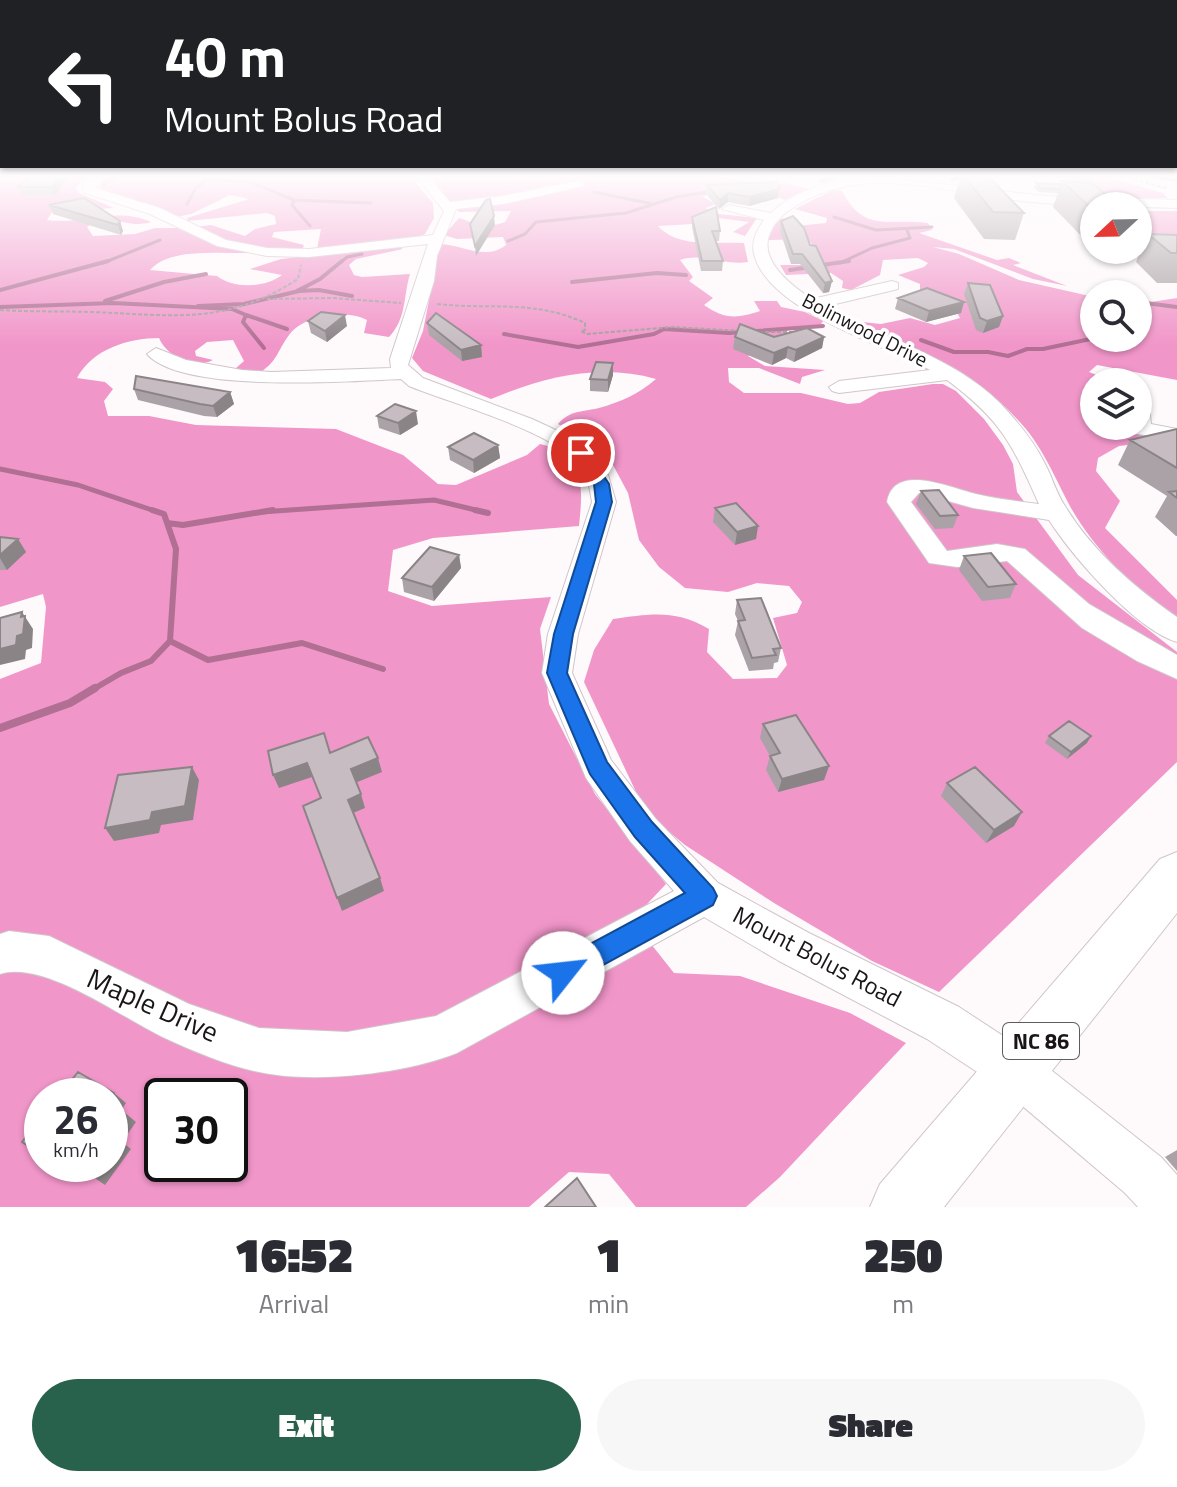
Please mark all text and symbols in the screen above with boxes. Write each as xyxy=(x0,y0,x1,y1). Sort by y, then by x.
text: 40 m xyxy=(164,14,286,99)
icon: left xyxy=(32,32,136,136)
text: Mount Bolus Road xyxy=(164,91,443,146)
north arrow xyxy=(1080,192,1152,264)
map controls xyxy=(1080,192,1152,440)
button: search xyxy=(1080,280,1152,352)
street label: Bolinwood Drive xyxy=(797,285,934,375)
button: layers xyxy=(1080,368,1152,440)
pin xyxy=(547,419,615,487)
icon: arrive xyxy=(559,431,603,475)
street label: Mount Bolus Road xyxy=(727,897,908,1016)
position arrow xyxy=(521,931,605,1015)
street label: Maple Drive xyxy=(80,956,226,1053)
road number: NC 86 xyxy=(1003,1023,1079,1059)
speed limit sign: 30 xyxy=(144,1078,248,1182)
text: 26 xyxy=(54,1089,98,1150)
text: km/h xyxy=(53,1134,99,1165)
text: 16:52 xyxy=(234,1218,354,1291)
text: 1 xyxy=(595,1218,622,1291)
text: 250 xyxy=(864,1218,943,1291)
text: Arrival xyxy=(259,1284,329,1323)
text: min xyxy=(588,1284,629,1323)
text: m xyxy=(892,1284,914,1323)
button: Exit xyxy=(32,1379,581,1471)
button: Share xyxy=(597,1379,1145,1471)

